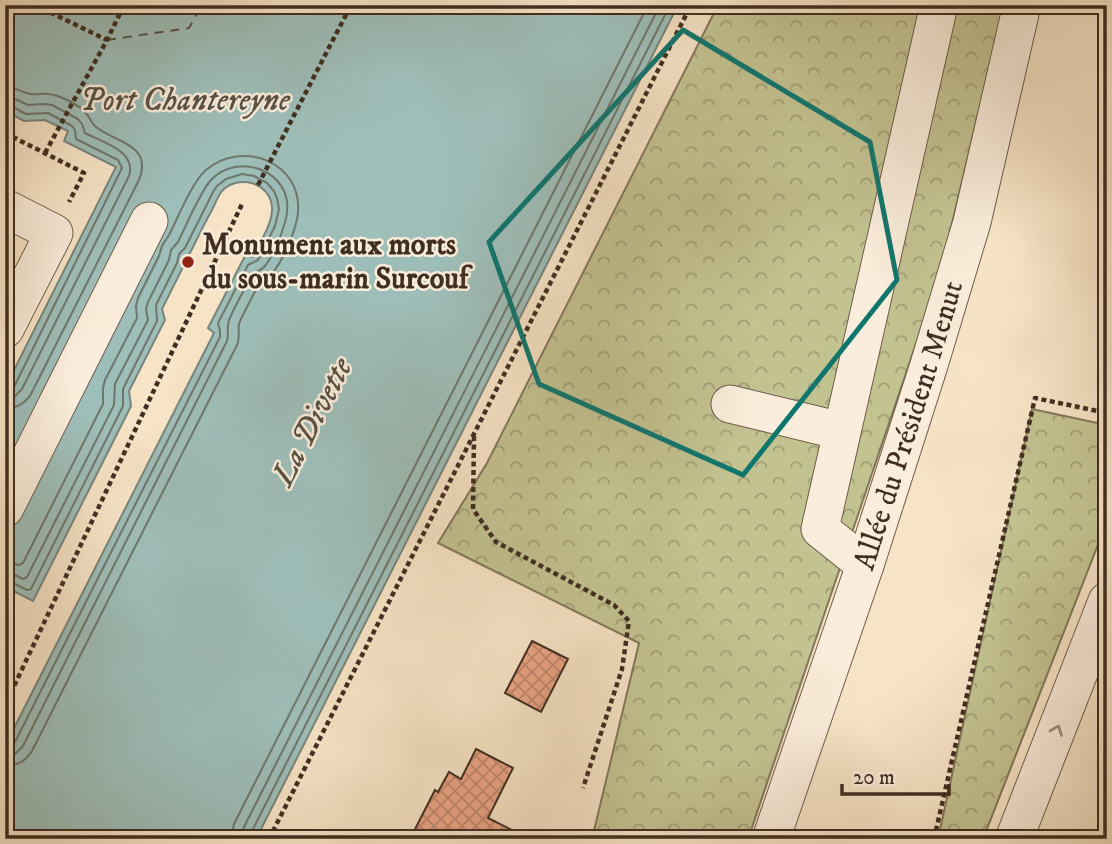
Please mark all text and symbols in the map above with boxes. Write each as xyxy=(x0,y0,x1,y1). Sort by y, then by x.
water label: Port Chantereyne xyxy=(80,81,291,121)
place label: Monument aux morts du sous-marin Surcouf xyxy=(202,227,474,298)
marker: Monument aux morts du sous-marin Surcouf xyxy=(180,254,196,270)
street label: Allée du Président Menut xyxy=(846,276,972,575)
water label: La Divette xyxy=(263,350,363,494)
one-way arrow xyxy=(1048,724,1062,736)
scale bar xyxy=(842,753,949,797)
text: 20 m xyxy=(853,765,895,791)

